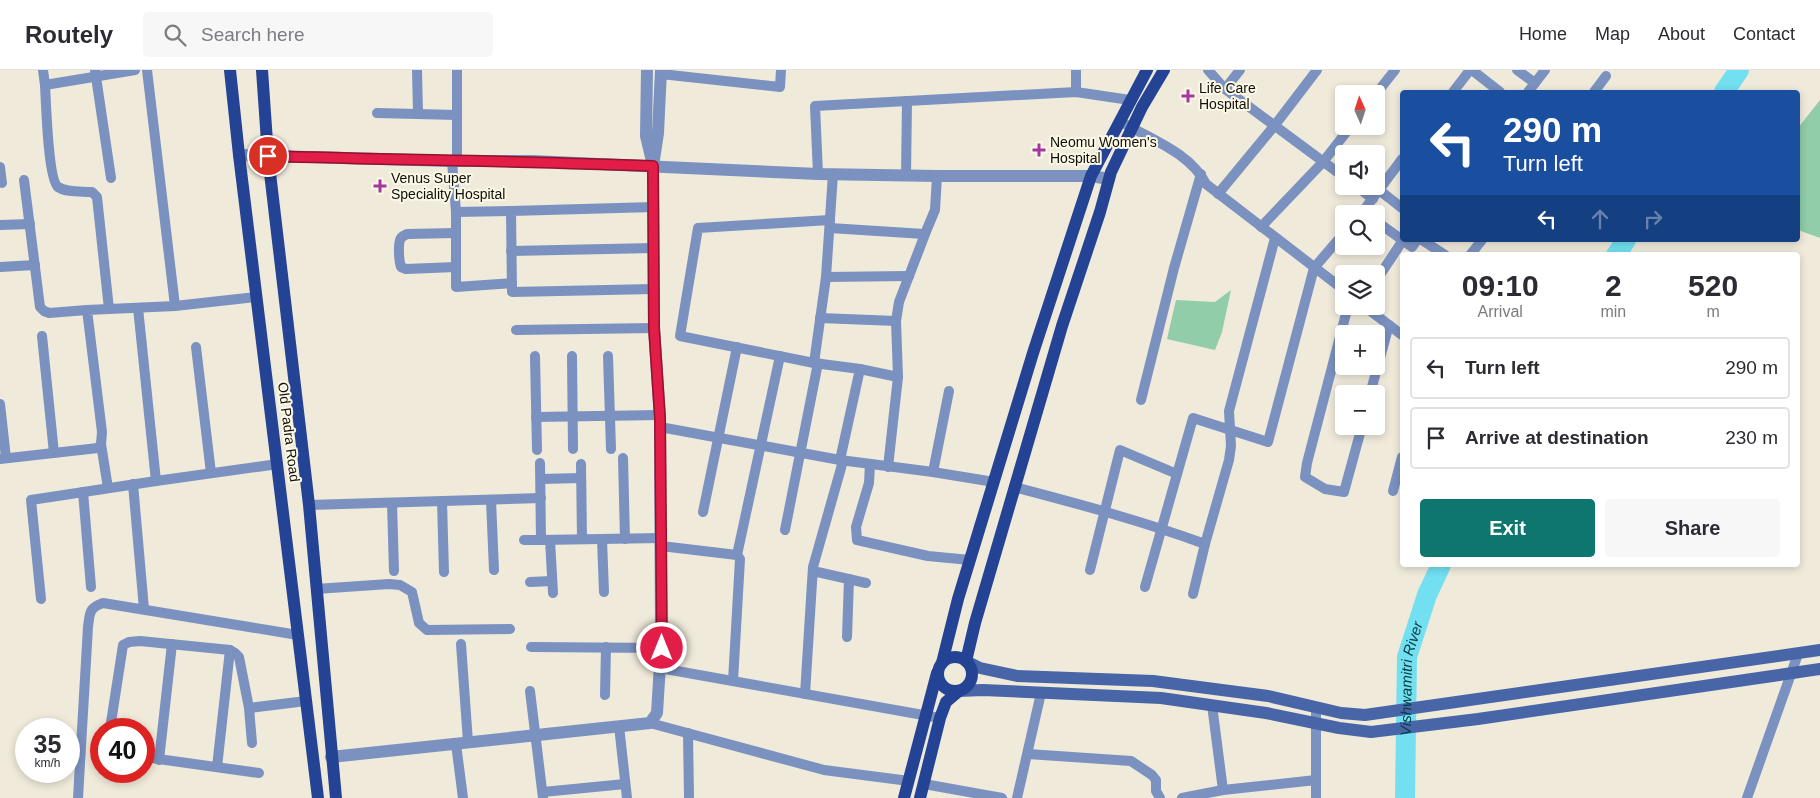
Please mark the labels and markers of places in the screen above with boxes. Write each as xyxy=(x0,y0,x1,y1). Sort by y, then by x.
place label: Life Care Hospital xyxy=(1199,80,1256,112)
marker: Life Care Hospital xyxy=(1181,89,1195,103)
place label: Neomu Women's Hospital xyxy=(1050,134,1157,166)
pin xyxy=(247,135,289,177)
marker: Neomu Women's Hospital xyxy=(1032,143,1046,157)
place label: Venus Super Speciality Hospital xyxy=(391,170,505,202)
marker: Venus Super Speciality Hospital xyxy=(373,179,387,193)

